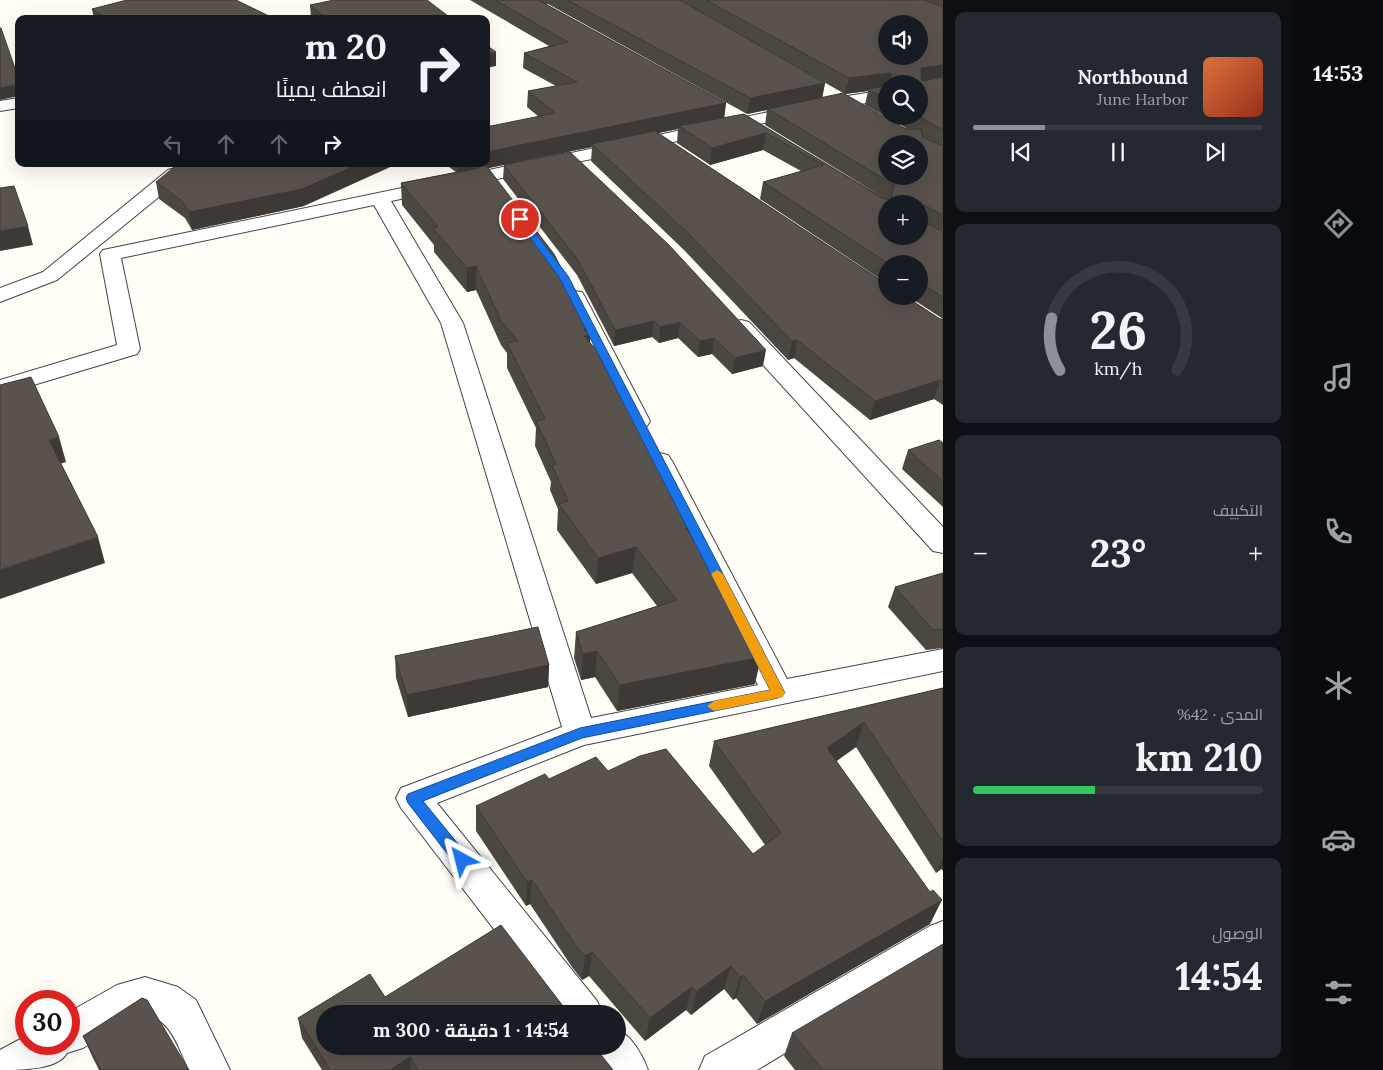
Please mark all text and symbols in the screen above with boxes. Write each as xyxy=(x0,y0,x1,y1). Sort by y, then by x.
map controls xyxy=(878,15,928,305)
button: sound xyxy=(878,15,928,65)
text: 20 m xyxy=(305,24,387,69)
icon: right xyxy=(405,35,470,100)
text: 14:53 xyxy=(1313,59,1363,87)
text: Northbound xyxy=(1077,65,1188,89)
text: انعطف يمينًا xyxy=(276,75,387,103)
button: search xyxy=(878,75,928,125)
text: June Harbor xyxy=(1097,89,1188,109)
icon: left xyxy=(159,130,187,158)
icon: ahead xyxy=(212,130,240,158)
icon: ahead xyxy=(265,130,293,158)
icon: right xyxy=(318,130,346,158)
button: layers xyxy=(878,135,928,185)
icon: previous xyxy=(1007,138,1035,166)
icon: pause xyxy=(1104,138,1132,166)
icon: next xyxy=(1201,138,1229,166)
button: + xyxy=(878,195,928,245)
pin xyxy=(499,198,541,240)
icon: arrive xyxy=(506,205,534,233)
icon: directions xyxy=(1321,206,1356,241)
button: − xyxy=(878,255,928,305)
text: 26 xyxy=(1089,297,1147,363)
text: km/h xyxy=(1094,357,1142,380)
icon: music xyxy=(1321,360,1356,395)
text: التكييف xyxy=(1213,500,1263,520)
icon: phone xyxy=(1321,514,1356,549)
text: 23° xyxy=(1090,529,1146,577)
text: − xyxy=(973,536,988,572)
text: + xyxy=(1248,536,1263,572)
icon: climate xyxy=(1321,668,1356,703)
text: المدى · 42% xyxy=(1177,704,1263,724)
text: 210 km xyxy=(1136,733,1263,781)
icon: car xyxy=(1321,822,1356,857)
position arrow xyxy=(435,833,487,885)
text: الوصول xyxy=(1212,923,1263,943)
text: 14:54 xyxy=(1176,952,1263,1000)
icon: filters xyxy=(1321,975,1356,1010)
speed limit sign: 30 xyxy=(15,990,80,1055)
text: 14:54 · 1 دقيقة · 300 m xyxy=(373,1018,569,1042)

